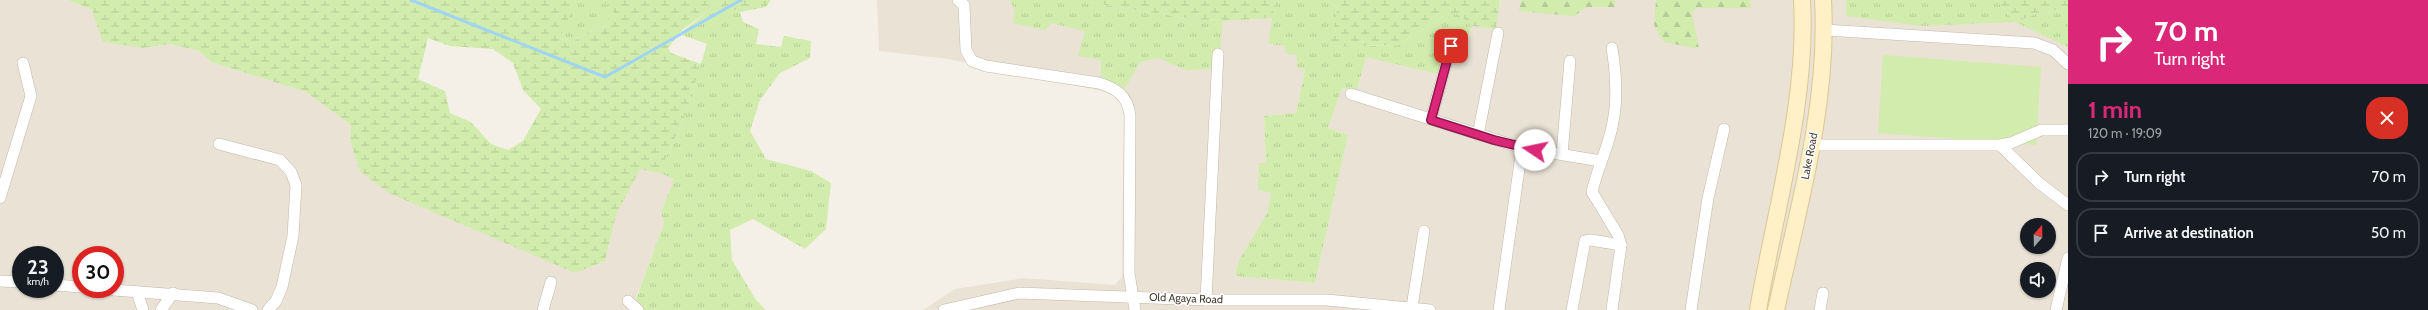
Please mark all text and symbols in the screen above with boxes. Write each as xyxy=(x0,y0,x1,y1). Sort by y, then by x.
text: 70 m xyxy=(2154,14,2218,48)
icon: right xyxy=(2088,16,2140,68)
pin xyxy=(1434,29,1468,63)
icon: arrive xyxy=(1440,35,1462,57)
text: Turn right xyxy=(2154,48,2225,70)
text: 1 min xyxy=(2088,95,2142,124)
button: close xyxy=(2366,97,2408,139)
text: 120 m · 19:09 xyxy=(2088,125,2162,141)
position arrow xyxy=(1514,129,1556,171)
street label: Lake Road xyxy=(1798,131,1820,181)
icon: right xyxy=(2090,166,2112,188)
text: Turn right xyxy=(2124,168,2185,186)
text: 70 m xyxy=(2372,168,2406,186)
north arrow xyxy=(2020,218,2056,254)
map controls xyxy=(2020,218,2056,298)
icon: arrive xyxy=(2090,222,2112,244)
text: Arrive at destination xyxy=(2124,224,2254,242)
text: 50 m xyxy=(2371,224,2406,242)
speed limit sign: 30 xyxy=(72,246,124,298)
text: 23 xyxy=(27,255,49,279)
button: sound xyxy=(2020,262,2056,298)
text: km/h xyxy=(27,275,49,288)
street label: Old Agaya Road xyxy=(1149,290,1223,306)

